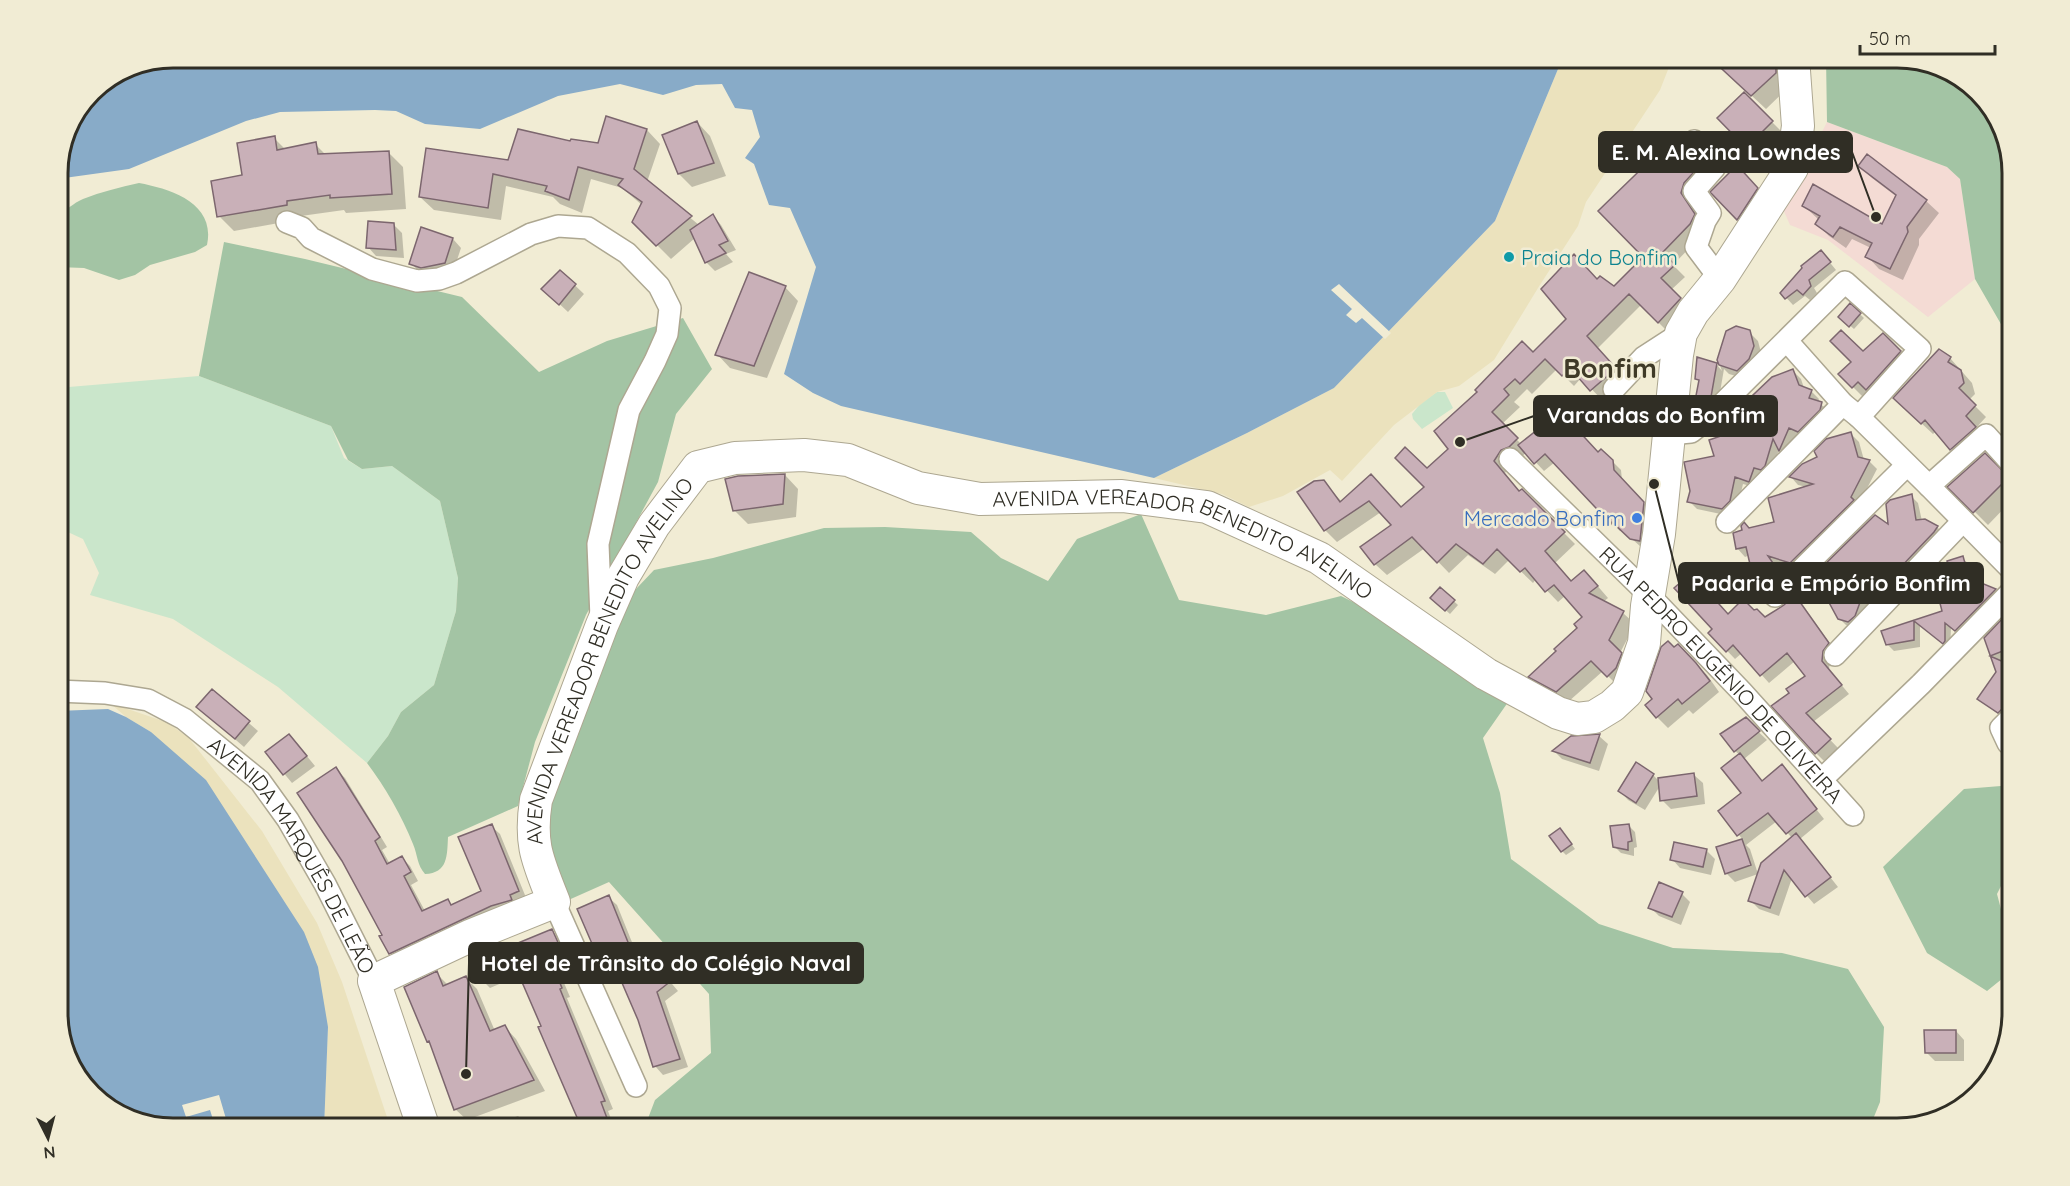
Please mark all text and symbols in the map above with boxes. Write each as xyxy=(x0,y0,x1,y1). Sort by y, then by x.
scale bar xyxy=(1860,18,1995,56)
text: 50 m xyxy=(1869,27,1911,50)
callout: E. M. Alexina Lowndes xyxy=(1599,132,1852,172)
text: E. M. Alexina Lowndes xyxy=(1611,138,1841,166)
place label: Praia do Bonfim xyxy=(1521,244,1678,270)
marker: Praia do Bonfim xyxy=(1502,250,1516,264)
district label: Bonfim xyxy=(1563,351,1657,385)
callout: Varandas do Bonfim xyxy=(1534,396,1777,436)
text: Varandas do Bonfim xyxy=(1546,401,1766,429)
street label: AVENIDA VEREADOR BENEDITO AVELINO xyxy=(521,472,699,846)
street label: AVENIDA VEREADOR BENEDITO AVELINO xyxy=(992,483,1378,605)
place label: Mercado Bonfim xyxy=(1464,505,1625,531)
marker: Mercado Bonfim xyxy=(1630,511,1644,525)
street label: RUA PEDRO EUGÊNIO DE OLIVEIRA xyxy=(1594,541,1849,808)
callout: Padaria e Empório Bonfim xyxy=(1679,563,1983,603)
text: Padaria e Empório Bonfim xyxy=(1691,569,1971,597)
street label: AVENIDA MARQUÊS DE LEÃO xyxy=(203,731,381,978)
callout: Hotel de Trânsito do Colégio Naval xyxy=(469,943,863,983)
text: Hotel de Trânsito do Colégio Naval xyxy=(481,949,851,977)
north arrow xyxy=(18,1108,78,1168)
text: N xyxy=(43,1142,56,1163)

